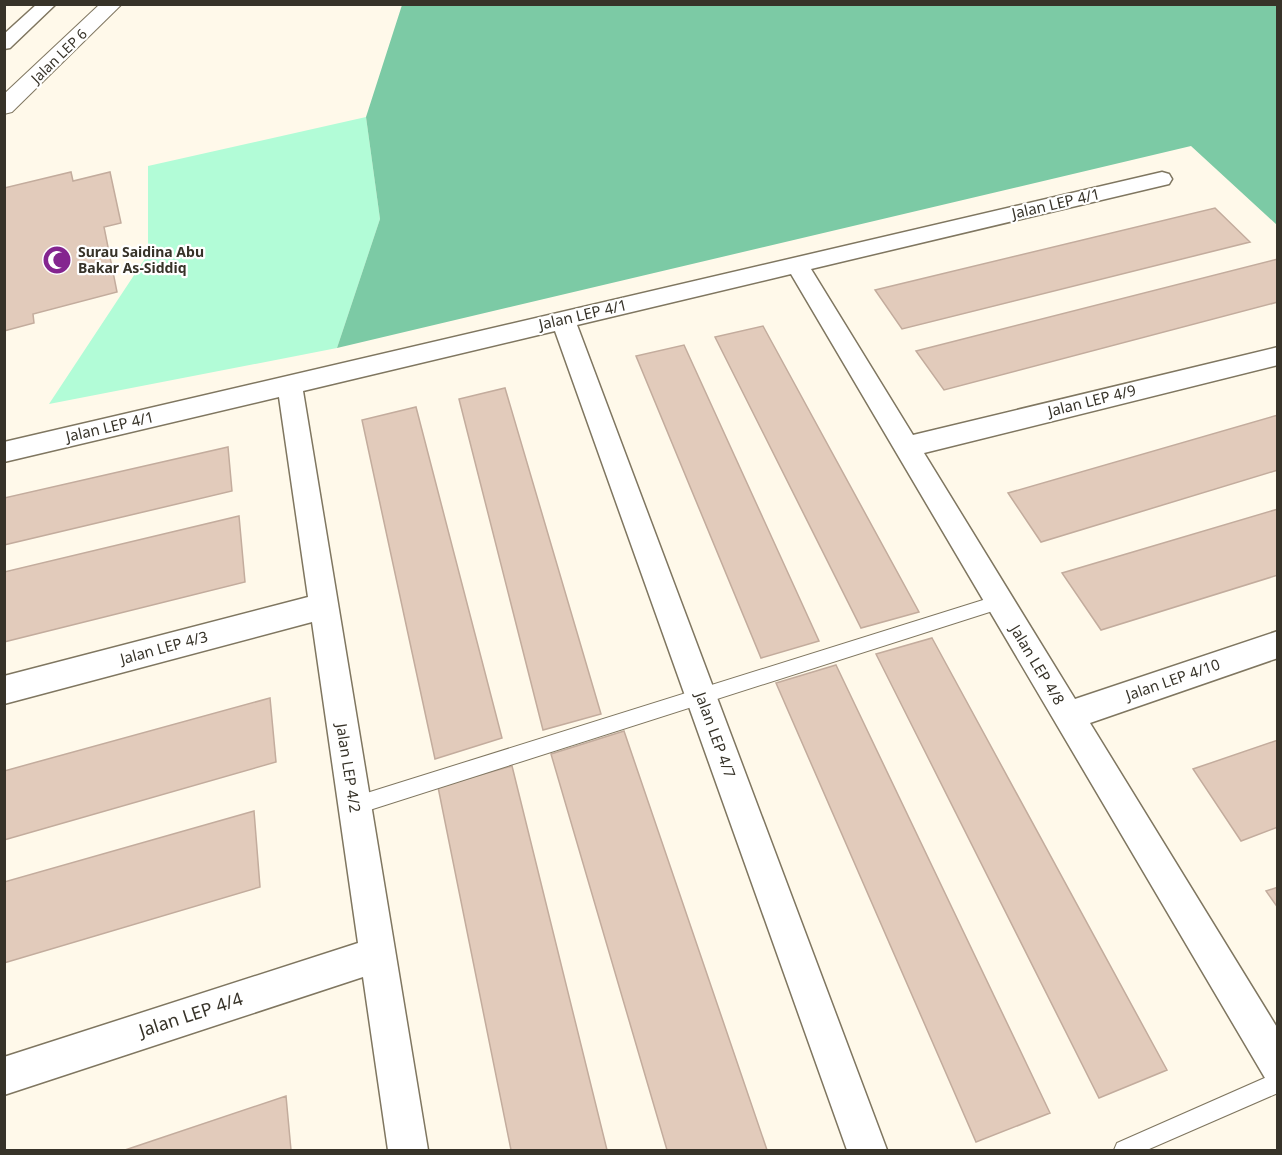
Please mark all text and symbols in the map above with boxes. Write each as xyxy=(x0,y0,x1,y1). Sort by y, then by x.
street label: Jalan LEP 6 xyxy=(25,24,91,88)
street label: Jalan LEP 4/1 xyxy=(1008,183,1102,223)
place label: Surau Saidina Abu Bakar As-Siddiq xyxy=(78,242,204,277)
mosque icon: Surau Saidina Abu Bakar As-Siddiq xyxy=(41,244,73,276)
street label: Jalan LEP 4/1 xyxy=(535,294,629,334)
street label: Jalan LEP 4/9 xyxy=(1044,379,1138,421)
street label: Jalan LEP 4/1 xyxy=(62,406,156,446)
street label: Jalan LEP 4/8 xyxy=(1005,619,1070,708)
street label: Jalan LEP 4/3 xyxy=(116,626,210,669)
street label: Jalan LEP 4/10 xyxy=(1121,654,1222,705)
street label: Jalan LEP 4/7 xyxy=(690,687,741,780)
street label: Jalan LEP 4/2 xyxy=(332,720,366,814)
street label: Jalan LEP 4/4 xyxy=(134,986,246,1043)

